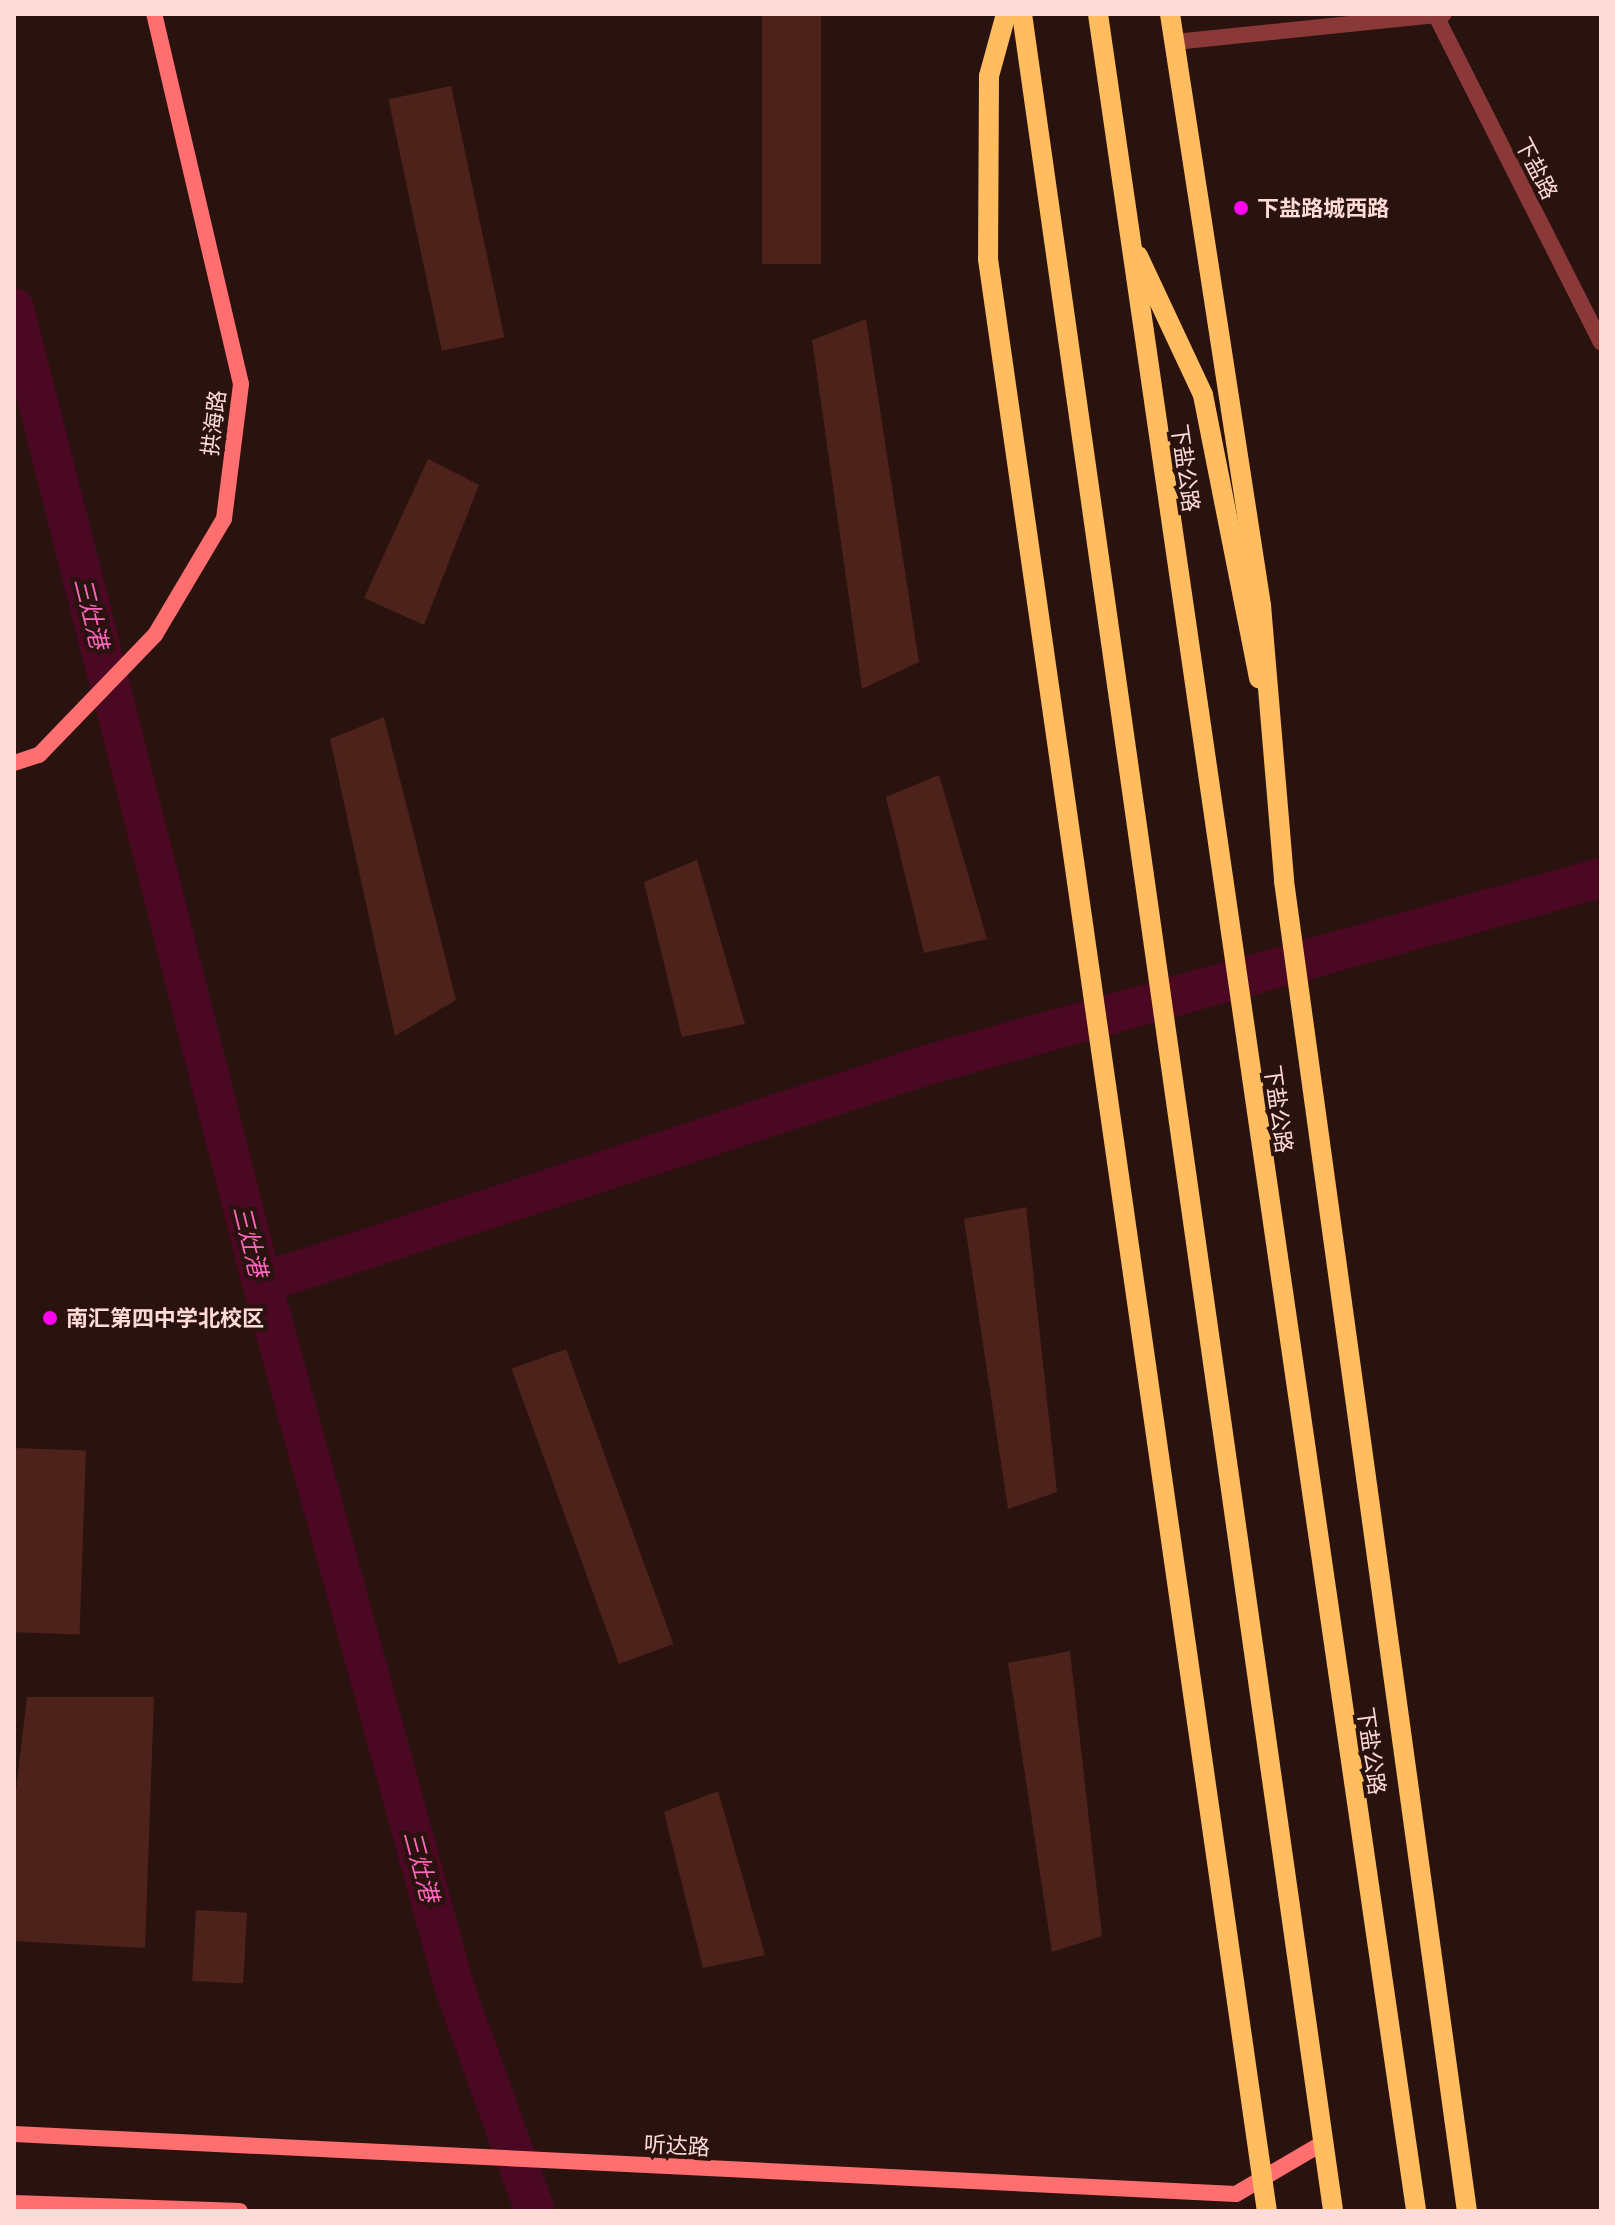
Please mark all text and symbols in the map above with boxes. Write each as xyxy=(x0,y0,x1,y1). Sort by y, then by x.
street label: 下盐路 xyxy=(1510,133,1564,203)
place label: 下盐路城西路 xyxy=(1257,195,1389,221)
marker: 下盐路城西路 xyxy=(1232,199,1250,217)
street label: 拱海路 xyxy=(196,389,230,457)
street label: 下盐公路 xyxy=(1167,423,1205,513)
water label: 三灶港 xyxy=(69,575,115,651)
street label: 下盐公路 xyxy=(1260,1064,1298,1154)
water label: 三灶港 xyxy=(228,1203,274,1279)
place label: 南汇第四中学北校区 xyxy=(66,1305,264,1331)
marker: 南汇第四中学北校区 xyxy=(41,1309,59,1327)
street label: 下盐公路 xyxy=(1353,1706,1391,1796)
water label: 三灶港 xyxy=(399,1827,445,1905)
street label: 听达路 xyxy=(643,2130,711,2160)

